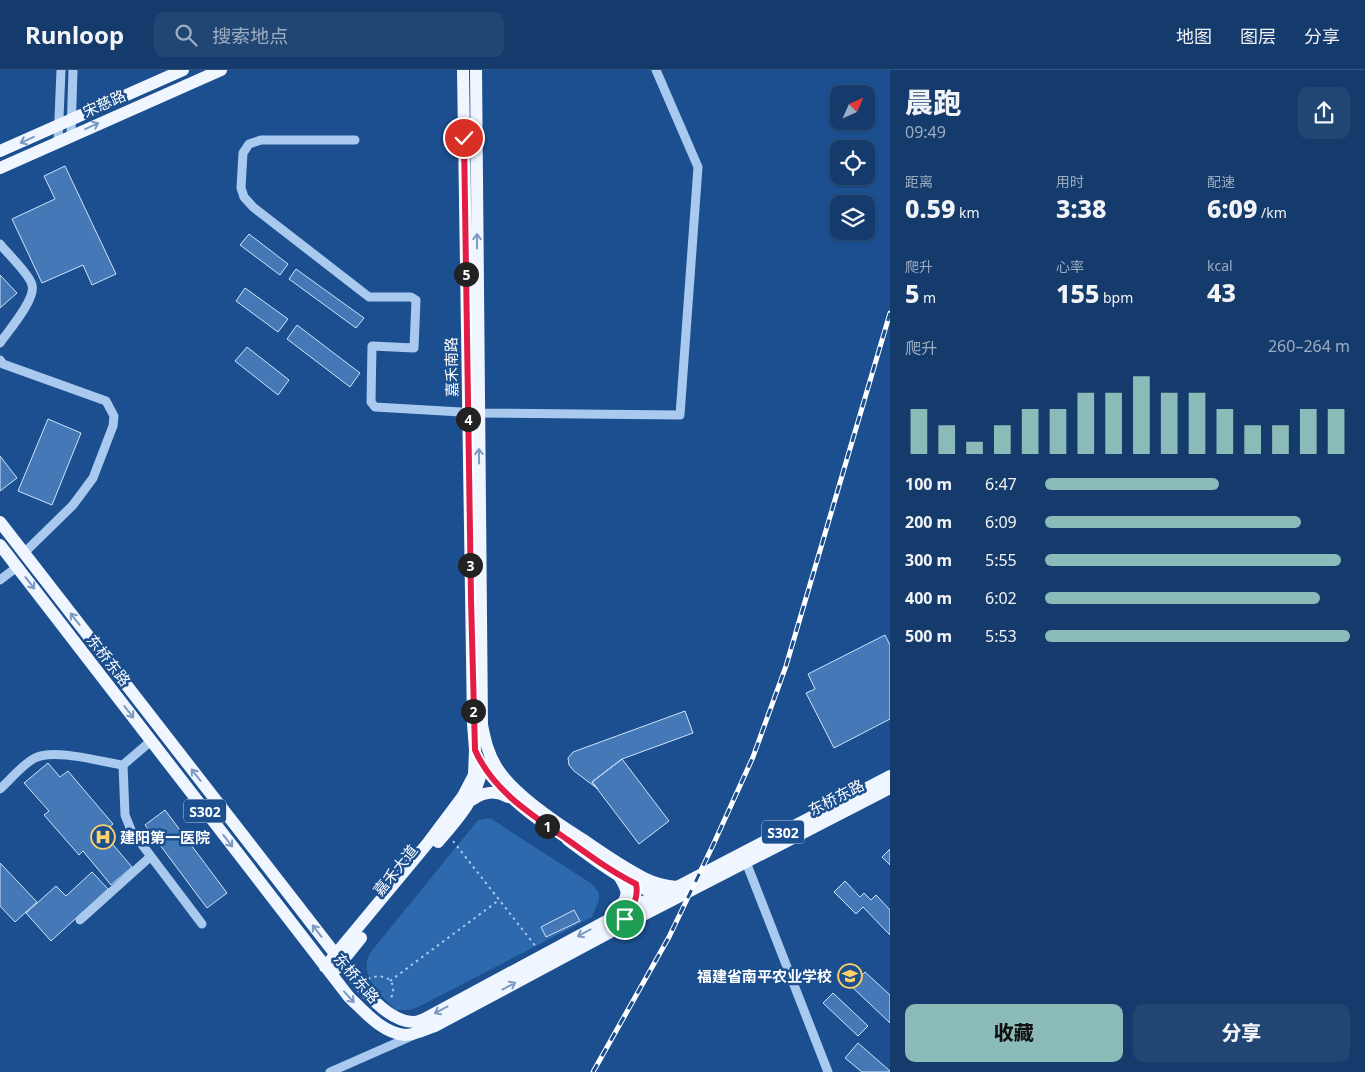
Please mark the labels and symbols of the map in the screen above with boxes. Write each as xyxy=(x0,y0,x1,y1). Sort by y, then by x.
street label: 宋慈路 xyxy=(79,85,129,121)
north arrow xyxy=(830,85,875,130)
pin xyxy=(443,117,485,159)
one-way arrow xyxy=(84,121,99,131)
one-way arrow xyxy=(20,135,35,145)
one-way arrow xyxy=(472,233,482,249)
pin: 5 xyxy=(454,262,478,286)
street label: 嘉禾南路 xyxy=(440,337,462,397)
pin: 4 xyxy=(456,406,480,432)
one-way arrow xyxy=(474,448,483,464)
pin: 3 xyxy=(458,552,482,578)
one-way arrow xyxy=(24,576,35,589)
one-way arrow xyxy=(70,612,80,626)
street label: 东桥东路 xyxy=(83,630,135,690)
pin: 2 xyxy=(460,698,486,724)
one-way arrow xyxy=(123,705,134,718)
one-way arrow xyxy=(191,768,201,782)
street label: 东桥东路 xyxy=(805,774,867,820)
road number: S302 xyxy=(184,799,226,822)
pin: 1 xyxy=(534,814,560,838)
road number: S302 xyxy=(762,820,804,844)
hospital icon: 建阳第一医院 xyxy=(90,824,116,850)
place label: 建阳第一医院 xyxy=(120,827,210,847)
one-way arrow xyxy=(223,834,233,848)
street label: 嘉禾大道 xyxy=(368,840,422,900)
pin xyxy=(604,898,646,940)
one-way arrow xyxy=(312,924,322,938)
one-way arrow xyxy=(577,928,592,938)
street label: 东桥东路 xyxy=(330,949,384,1007)
school or university icon: 福建省南平农业学校 xyxy=(837,963,863,989)
place label: 福建省南平农业学校 xyxy=(697,966,832,986)
one-way arrow xyxy=(501,981,516,990)
one-way arrow xyxy=(344,990,355,1003)
one-way arrow xyxy=(434,1005,449,1015)

